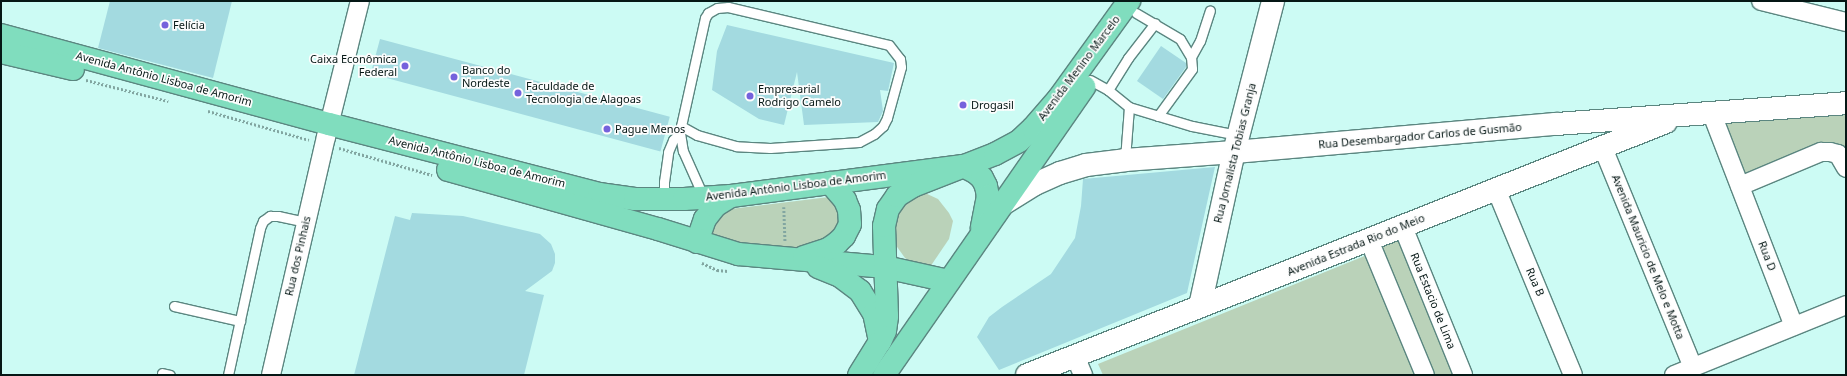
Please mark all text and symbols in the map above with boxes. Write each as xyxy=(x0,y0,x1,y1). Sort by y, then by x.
street label: Avenida Menino Marcelo xyxy=(1035,13,1123,123)
place label: Felícia xyxy=(173,18,205,32)
marker: Felícia xyxy=(160,20,170,30)
street label: Avenida Antônio Lisboa de Amorim xyxy=(75,49,253,109)
place label: Caixa Econômica Federal xyxy=(310,53,397,79)
marker: Caixa Econômica Federal xyxy=(400,61,410,71)
place label: Banco do Nordeste xyxy=(462,64,510,90)
marker: Banco do Nordeste xyxy=(449,72,459,82)
place label: Faculdade de Tecnologia de Alagoas xyxy=(526,80,641,106)
street label: Rua Jornalista Tobias Granja xyxy=(1211,82,1259,224)
place label: Empresarial Rodrigo Camelo xyxy=(758,83,841,109)
marker: Faculdade de Tecnologia de Alagoas xyxy=(513,88,523,98)
marker: Empresarial Rodrigo Camelo xyxy=(745,91,755,101)
place label: Drogasil xyxy=(971,98,1014,112)
marker: Drogasil xyxy=(958,100,968,110)
street label: Rua Desembargador Carlos de Gusmão xyxy=(1318,121,1522,151)
place label: Pague Menos xyxy=(615,122,685,136)
marker: Pague Menos xyxy=(602,124,612,134)
street label: Avenida Antônio Lisboa de Amorim xyxy=(387,134,567,190)
street label: Avenida Antônio Lisboa de Amorim xyxy=(705,168,887,204)
street label: Avenida Mauricio de Melo e Motta xyxy=(1609,173,1687,341)
street label: Avenida Estrada Rio do Meio xyxy=(1285,211,1427,279)
street label: Rua dos Pinhais xyxy=(282,215,314,297)
street label: Rua D xyxy=(1755,239,1779,273)
street label: Rua Estacio de Lima xyxy=(1408,251,1458,351)
street label: Rua B xyxy=(1523,266,1547,298)

